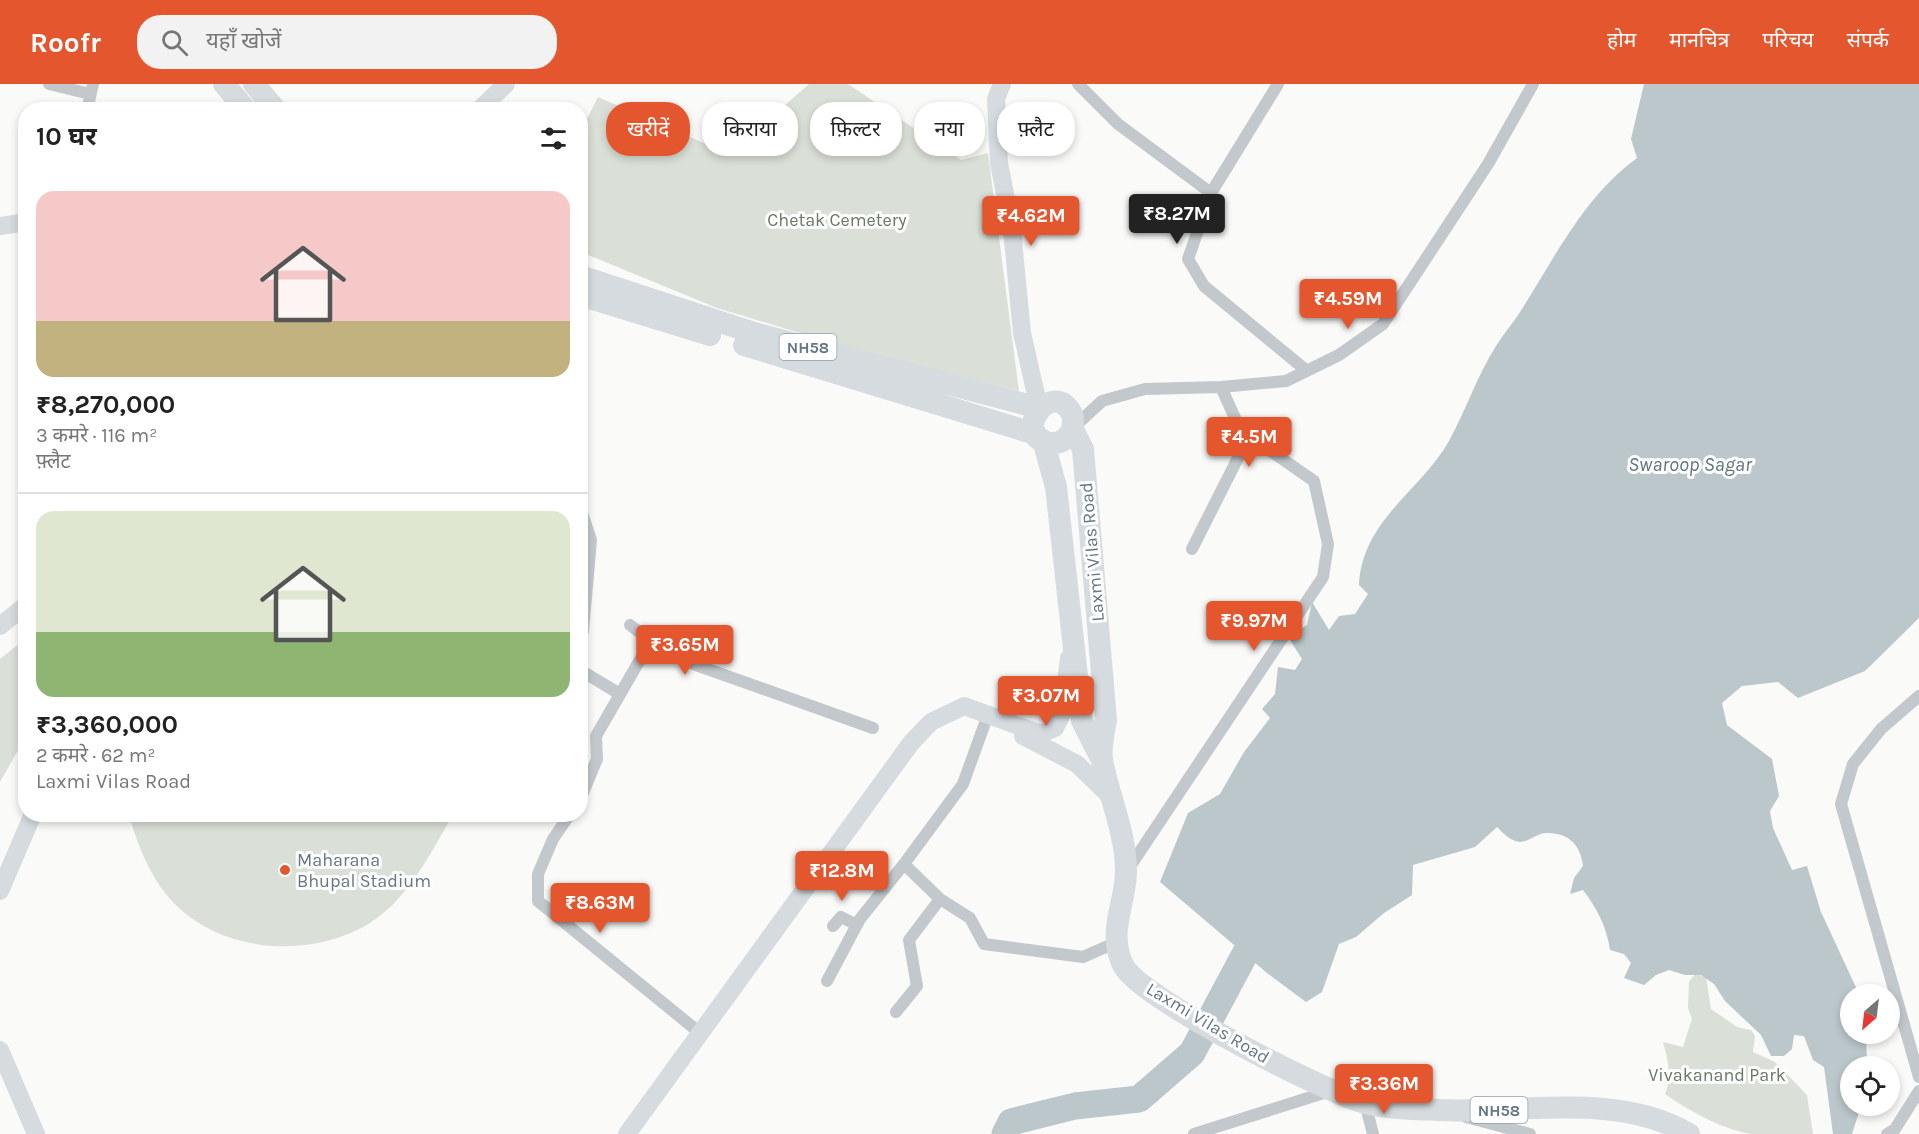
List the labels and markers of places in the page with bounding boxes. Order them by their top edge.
pin: ₹8.27M [1128,194,1226,245]
pin: ₹4.62M [982,196,1080,247]
pin: ₹4.59M [1299,279,1397,330]
pin: ₹4.5M [1207,417,1291,468]
pin: ₹9.97M [1205,601,1303,652]
pin: ₹3.65M [636,625,734,676]
pin: ₹3.07M [997,676,1095,727]
place label: Maharana Bhupal Stadium [297,849,431,892]
pin: ₹12.8M [793,851,891,902]
marker: Maharana Bhupal Stadium [278,863,292,877]
pin: ₹8.63M [551,883,649,934]
pin: ₹3.36M [1335,1064,1433,1115]

